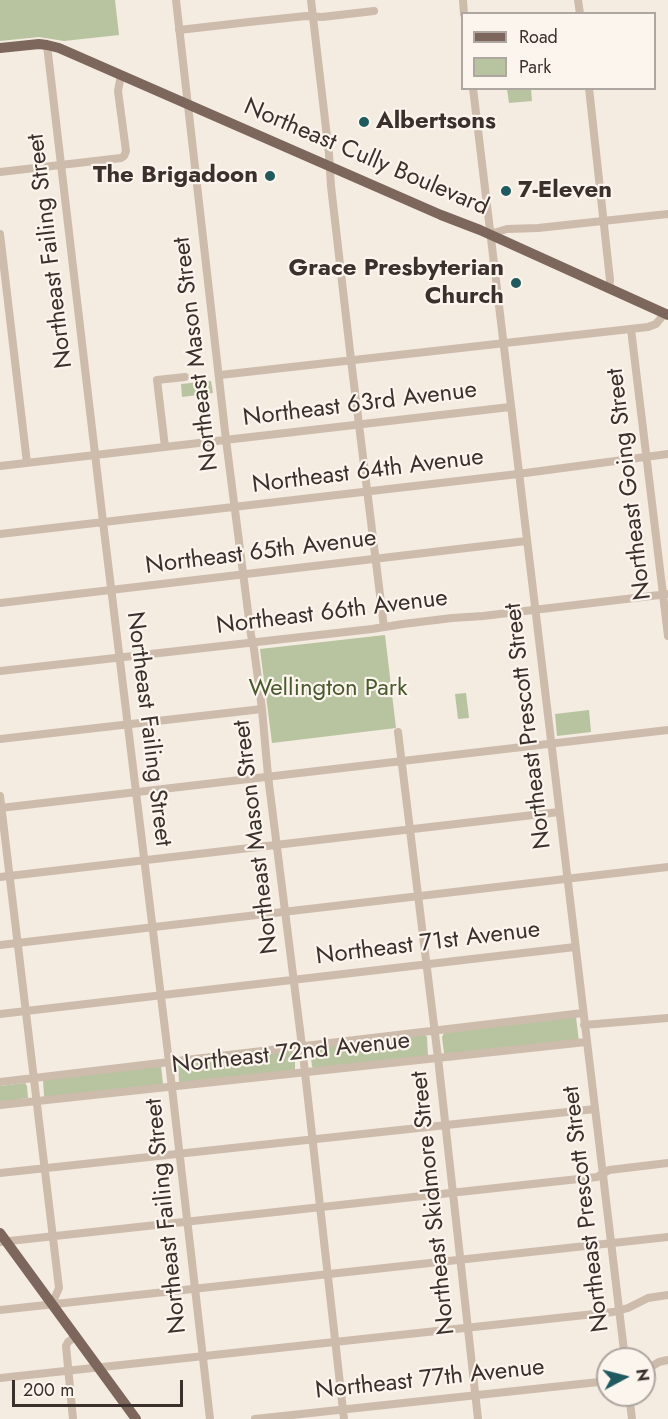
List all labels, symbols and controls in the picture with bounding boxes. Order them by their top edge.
legend [461,12,656,90]
text: Road [519,24,558,50]
text: Park [519,54,551,80]
street label: Northeast Cully Boulevard [239,93,493,223]
place label: Albertsons [376,108,496,136]
marker: Albertsons [357,115,371,129]
street label: Northeast Failing Street [22,132,80,370]
place label: The Brigadoon [93,162,258,190]
marker: The Brigadoon [263,169,277,183]
place label: 7-Eleven [518,177,612,205]
marker: 7-Eleven [499,184,513,198]
street label: Northeast Mason Street [168,235,226,473]
place label: Grace Presbyterian Church [289,255,504,311]
marker: Grace Presbyterian Church [509,276,523,290]
street label: Northeast Going Street [601,366,659,602]
street label: Northeast 63rd Avenue [241,376,479,434]
street label: Northeast 64th Avenue [251,444,485,500]
street label: Northeast 65th Avenue [144,525,378,581]
street label: Northeast 66th Avenue [215,585,449,641]
street label: Northeast Prescott Street [500,601,558,851]
street label: Northeast Failing Street [119,610,177,848]
park label: Wellington Park [248,675,408,703]
street label: Northeast Mason Street [228,718,286,956]
street label: Northeast 71st Avenue [314,916,542,972]
street label: Northeast 72nd Avenue [170,1027,412,1081]
street label: Northeast Skidmore Street [406,1070,462,1336]
street label: Northeast Prescott Street [558,1084,616,1334]
street label: Northeast Failing Street [140,1097,194,1335]
north arrow [596,1347,656,1407]
street label: Northeast 77th Avenue [314,1354,546,1406]
text: N [630,1367,655,1383]
scale bar [15,1368,186,1406]
text: 200 m [23,1377,74,1403]

